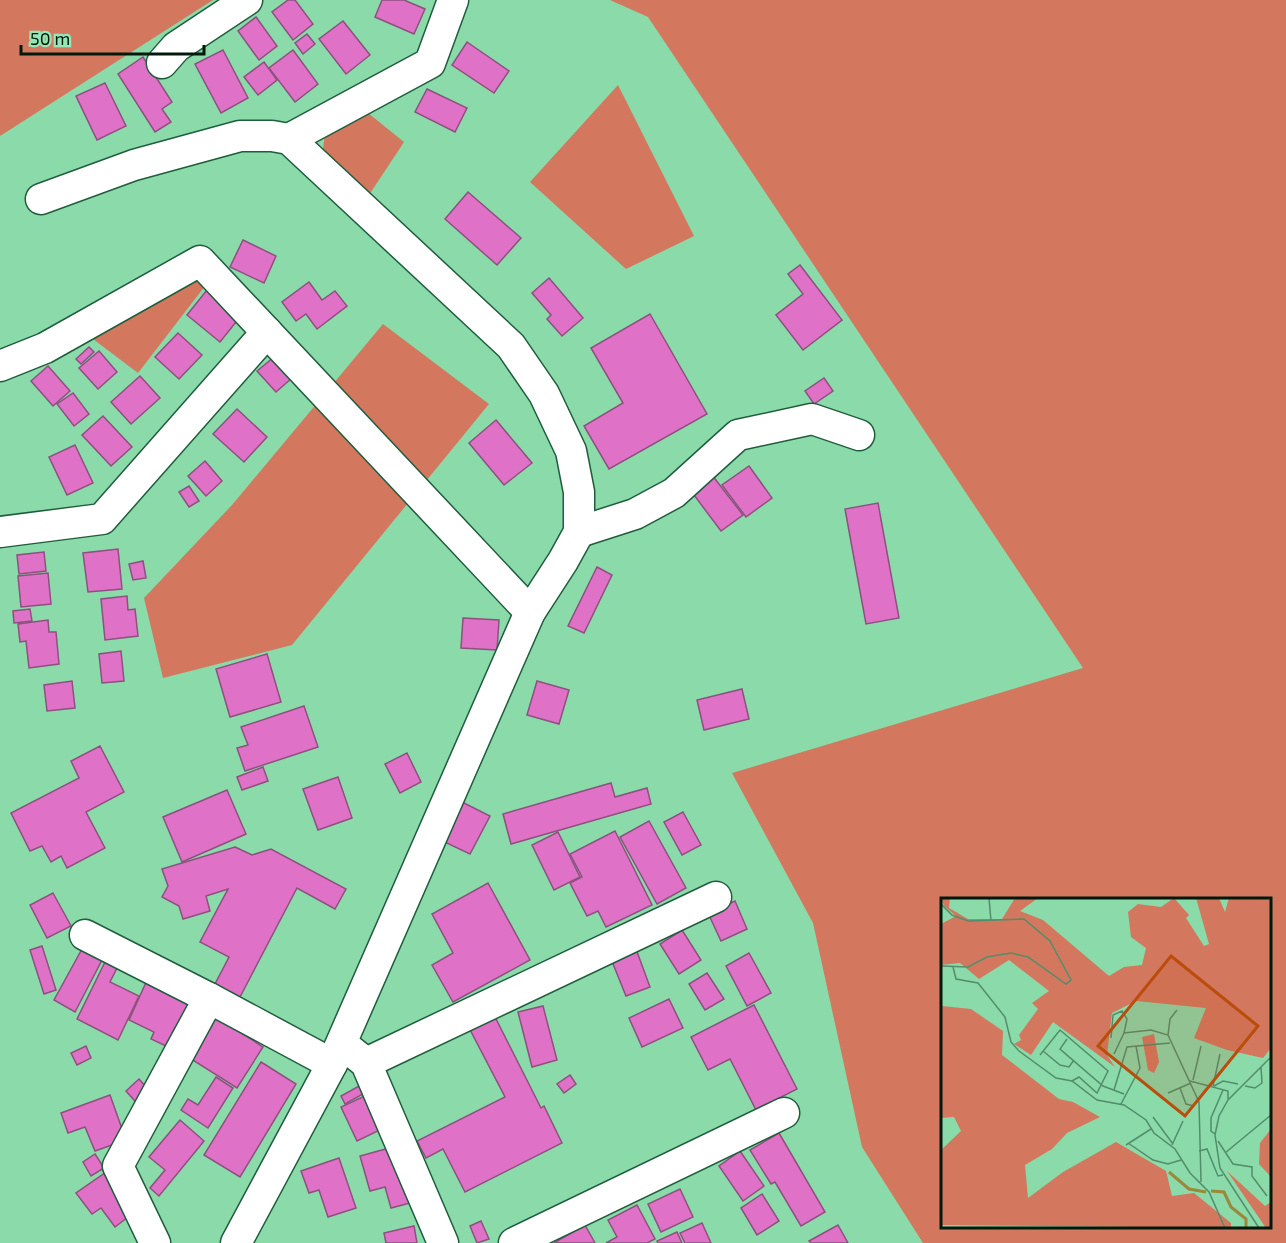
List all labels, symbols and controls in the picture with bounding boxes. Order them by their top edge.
scale bar [21,18,204,56]
text: 50 m [30,27,70,49]
inset map [941,898,1271,1228]

